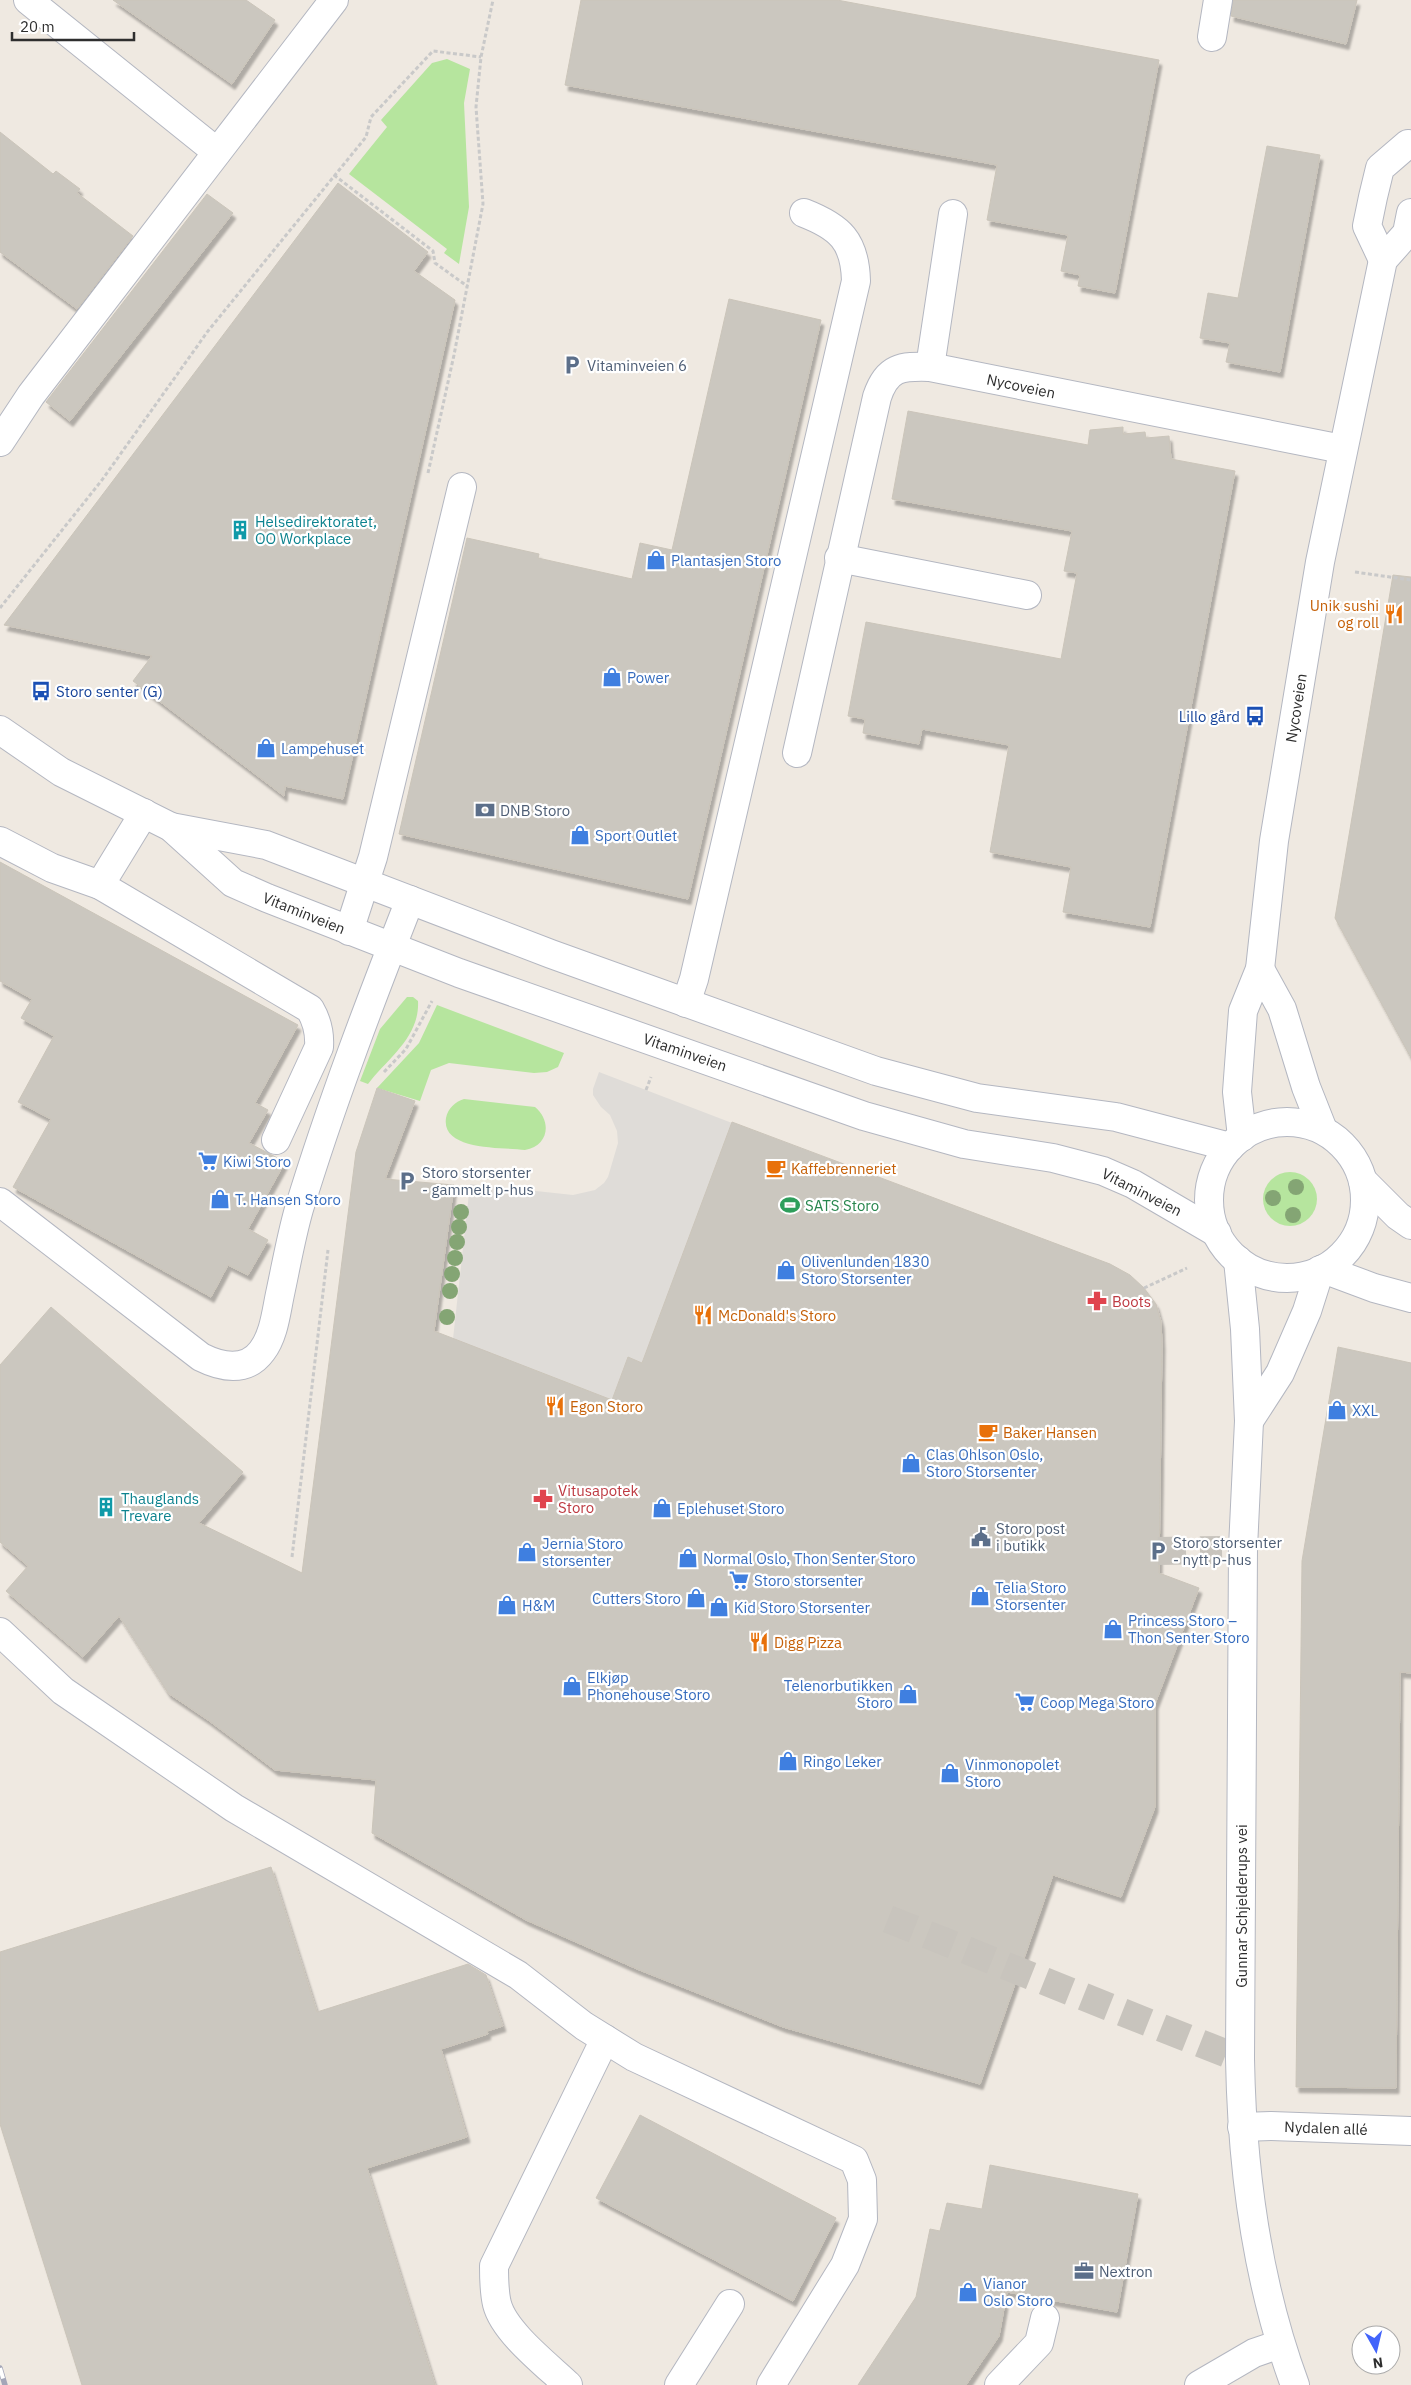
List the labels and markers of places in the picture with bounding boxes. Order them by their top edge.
parking icon: Vitaminveien 6 [561,354,583,376]
place label: Vitaminveien 6 [587,356,687,375]
place label: Helsedirektoratet, OO Workplace [255,512,377,548]
building icon: Helsedirektoratet, OO Workplace [229,519,251,541]
shop icon: Plantasjen Storo [645,549,667,571]
place label: Plantasjen Storo [671,551,781,570]
place label: Unik sushi og roll [1310,596,1379,632]
restaurant icon: Unik sushi og roll [1383,603,1405,625]
shop icon: Power [601,666,623,688]
place label: Power [627,668,670,687]
bus stop icon: Storo senter (G) [30,680,52,702]
place label: Storo senter (G) [56,682,163,701]
bus stop icon: Lillo gård [1244,705,1266,727]
place label: Lillo gård [1179,707,1240,726]
shop icon: Lampehuset [255,737,277,759]
place label: Lampehuset [281,739,364,758]
bank icon: DNB Storo [474,799,496,821]
place label: DNB Storo [500,801,570,820]
shop icon: Sport Outlet [569,824,591,846]
place label: Sport Outlet [595,826,677,845]
supermarket icon: Kiwi Storo [197,1150,219,1172]
place label: Kiwi Storo [223,1152,291,1171]
cafe icon: Kaffebrenneriet [765,1157,787,1179]
place label: Kaffebrenneriet [791,1159,897,1178]
place label: Storo storsenter - gammelt p-hus [422,1163,534,1199]
parking icon: Storo storsenter - gammelt p-hus [396,1170,418,1192]
shop icon: T. Hansen Storo [209,1188,231,1210]
place label: T. Hansen Storo [235,1190,341,1209]
sports icon: SATS Storo [779,1194,801,1216]
place label: SATS Storo [805,1196,879,1215]
place label: Olivenlunden 1830 Storo Storsenter [801,1252,930,1288]
shop icon: Olivenlunden 1830 Storo Storsenter [775,1259,797,1281]
pharmacy icon: Boots [1086,1290,1108,1312]
place label: Boots [1112,1292,1151,1311]
restaurant icon: McDonald's Storo [692,1304,714,1326]
place label: McDonald's Storo [718,1306,836,1325]
restaurant icon: Egon Storo [544,1395,566,1417]
place label: Egon Storo [570,1397,643,1416]
shop icon: XXL [1326,1399,1348,1421]
place label: XXL [1352,1401,1378,1420]
cafe icon: Baker Hansen [977,1421,999,1443]
place label: Baker Hansen [1003,1423,1097,1442]
place label: Clas Ohlson Oslo, Storo Storsenter [926,1445,1043,1481]
shop icon: Clas Ohlson Oslo, Storo Storsenter [900,1452,922,1474]
place label: Vitusapotek Storo [558,1481,639,1517]
pharmacy icon: Vitusapotek Storo [532,1488,554,1510]
place label: Thauglands Trevare [121,1489,199,1525]
building icon: Thauglands Trevare [95,1496,117,1518]
shop icon: Eplehuset Storo [651,1497,673,1519]
place label: Eplehuset Storo [677,1499,784,1518]
place label: Storo post i butikk [996,1519,1065,1555]
public building icon: Storo post i butikk [970,1526,992,1548]
place label: Storo storsenter - nytt p-hus [1173,1533,1283,1569]
place label: Jernia Storo storsenter [542,1534,623,1570]
parking icon: Storo storsenter - nytt p-hus [1147,1540,1169,1562]
shop icon: Jernia Storo storsenter [516,1541,538,1563]
shop icon: Normal Oslo, Thon Senter Storo [677,1547,699,1569]
place label: Normal Oslo, Thon Senter Storo [703,1549,916,1568]
supermarket icon: Storo storsenter [728,1569,750,1591]
place label: Storo storsenter [754,1571,864,1590]
place label: Telia Storo Storsenter [995,1578,1066,1614]
shop icon: Telia Storo Storsenter [969,1585,991,1607]
shop icon: Cutters Storo [685,1587,707,1609]
place label: Cutters Storo [592,1589,681,1608]
shop icon: H&M [496,1594,518,1616]
place label: H&M [522,1596,555,1615]
shop icon: Kid Storo Storsenter [708,1596,730,1618]
place label: Kid Storo Storsenter [734,1598,871,1617]
place label: Princess Storo – Thon Senter Storo [1128,1611,1250,1647]
shop icon: Princess Storo – Thon Senter Storo [1102,1618,1124,1640]
restaurant icon: Digg Pizza [748,1631,770,1653]
place label: Digg Pizza [774,1633,842,1652]
place label: Elkjøp Phonehouse Storo [587,1668,710,1704]
shop icon: Elkjøp Phonehouse Storo [561,1675,583,1697]
place label: Telenorbutikken Storo [784,1676,893,1712]
shop icon: Telenorbutikken Storo [897,1683,919,1705]
supermarket icon: Coop Mega Storo [1014,1691,1036,1713]
place label: Coop Mega Storo [1040,1693,1154,1712]
shop icon: Ringo Leker [777,1750,799,1772]
place label: Ringo Leker [803,1752,882,1771]
place label: Vinmonopolet Storo [965,1755,1060,1791]
shop icon: Vinmonopolet Storo [939,1762,961,1784]
office icon: Nextron [1073,2260,1095,2282]
place label: Nextron [1099,2262,1153,2281]
place label: Vianor Oslo Storo [983,2274,1053,2310]
shop icon: Vianor Oslo Storo [957,2281,979,2303]

